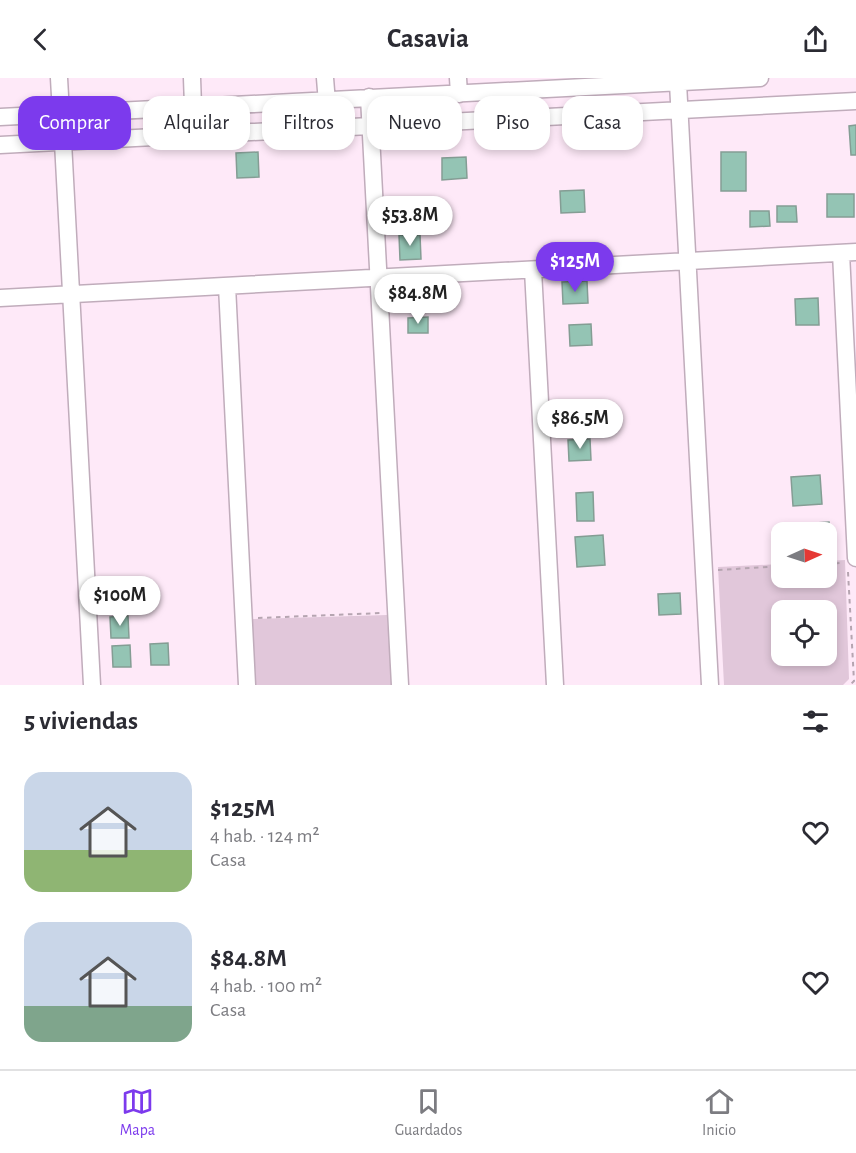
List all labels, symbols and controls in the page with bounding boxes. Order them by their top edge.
icon: back [24,23,57,56]
icon: share [799,23,832,56]
text: Casavia [387,25,469,52]
chip: Comprar [18,96,131,150]
chip: Alquilar [143,96,250,150]
chip: Filtros [262,96,355,150]
chip: Nuevo [367,96,462,150]
chip: Piso [474,96,550,150]
chip: Casa [562,96,643,150]
pin: $53.8M [361,196,459,247]
text: $53.8M [382,205,438,225]
pin: $125M [533,242,617,293]
text: $125M [550,251,600,271]
pin: $84.8M [369,274,467,325]
text: $84.8M [388,283,448,303]
pin: $86.5M [531,399,629,450]
text: $86.5M [551,408,609,428]
north arrow [771,522,837,588]
map controls [771,522,837,666]
pin: $100M [78,576,162,627]
text: $100M [94,585,146,605]
button: locate [771,600,837,666]
icon: filters [799,705,832,738]
text: 5 viviendas [24,708,138,734]
text: $125M [210,795,275,821]
icon: home [72,796,144,868]
icon: heart [799,816,832,849]
text: 4 hab. · 124 m² [210,826,320,846]
text: Casa [210,850,246,870]
text: $84.8M [210,945,287,971]
icon: home [72,946,144,1018]
icon: heart [799,966,832,999]
text: 4 hab. · 100 m² [210,976,322,996]
text: Casa [210,1000,246,1020]
tab: Mapa [120,1085,155,1140]
tab: Guardados [395,1085,462,1140]
tab: Inicio [702,1085,736,1140]

